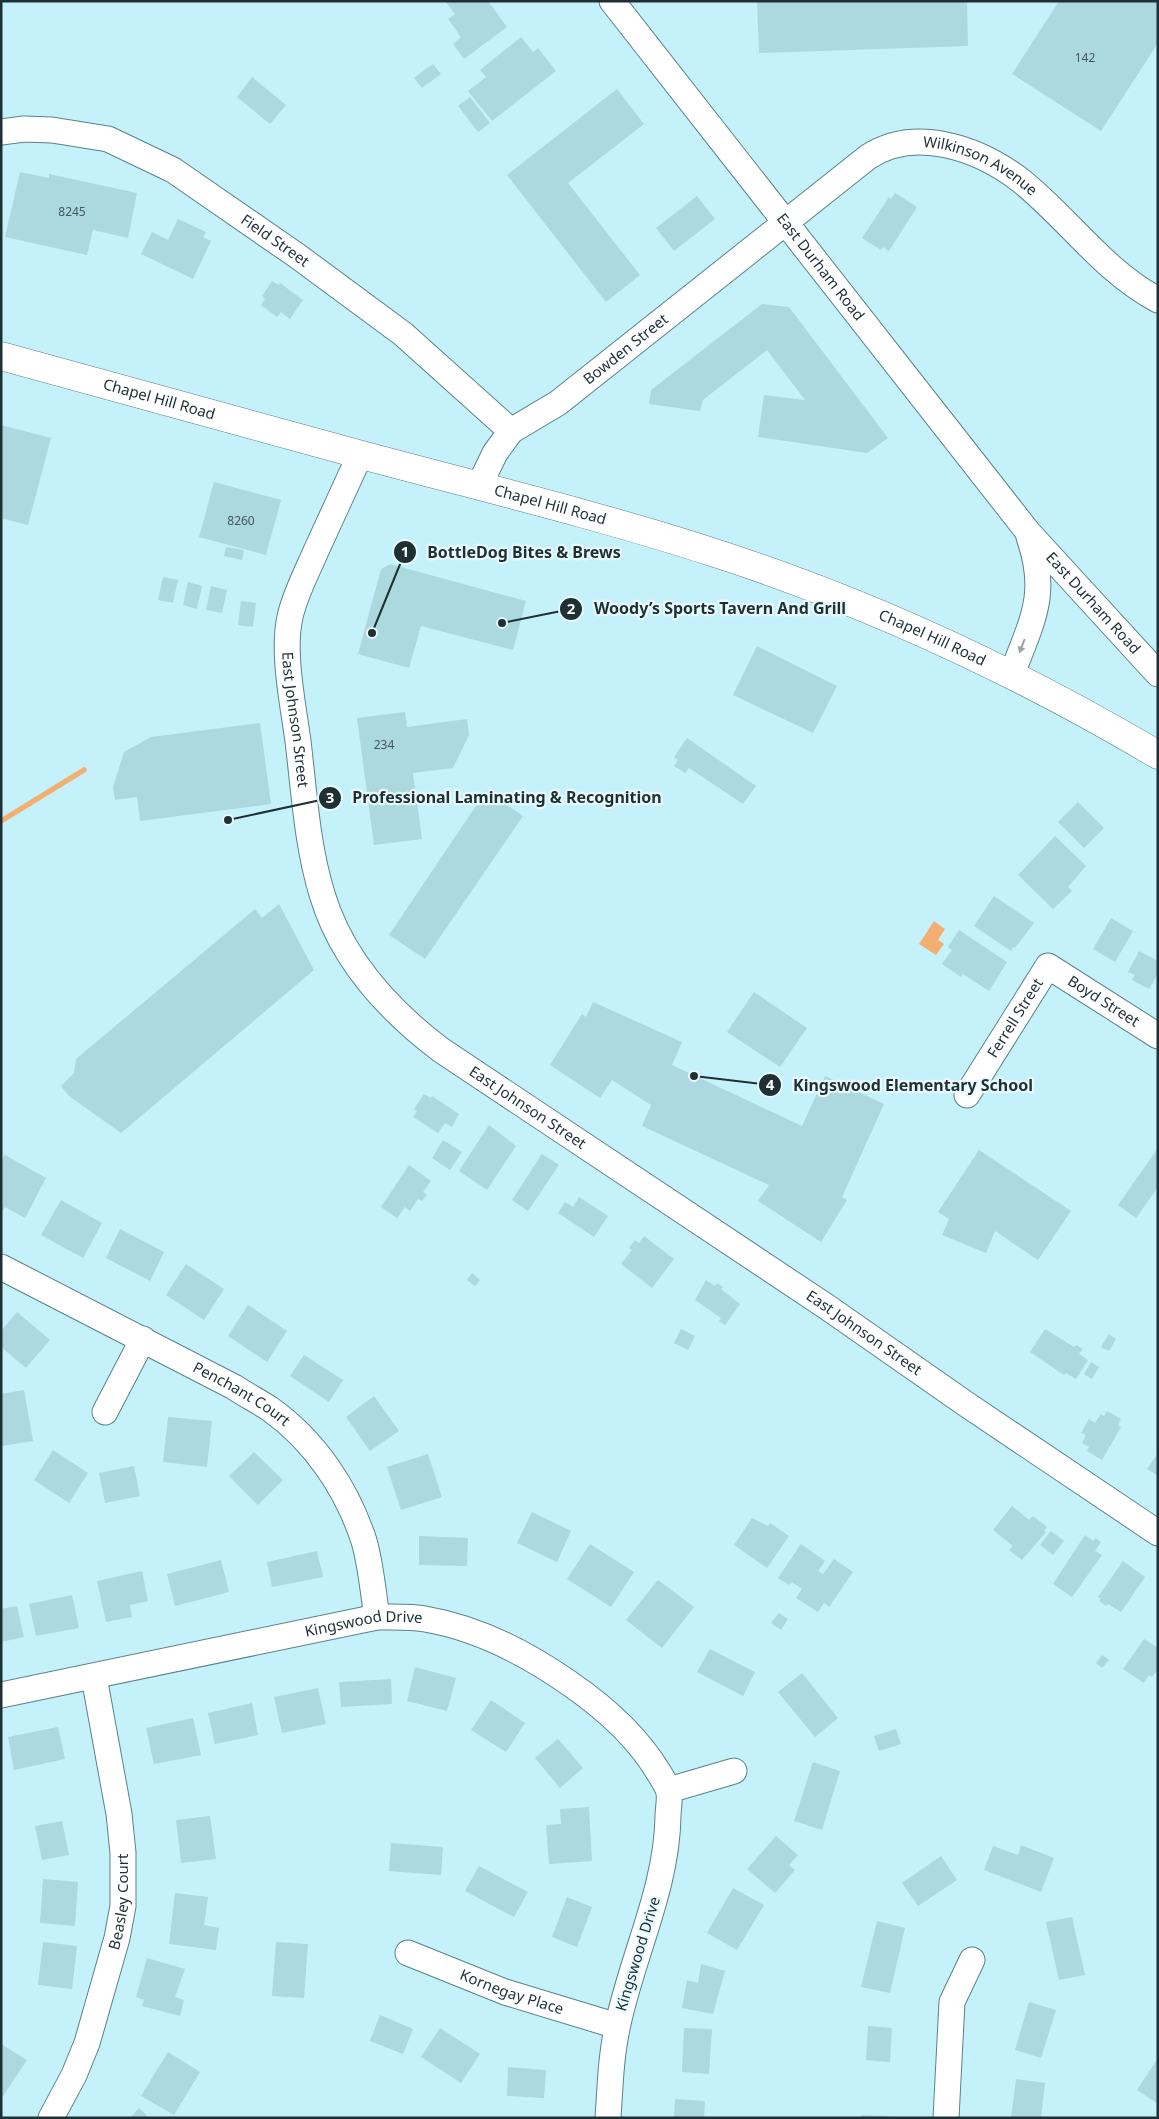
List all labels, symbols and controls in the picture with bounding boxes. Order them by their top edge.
house number: 142 [1075,49,1095,66]
street label: Wilkinson Avenue [922,131,1042,199]
house number: 8245 [58,203,86,220]
street label: Field Street [237,209,314,271]
street label: East Durham Road [773,209,870,324]
street label: Bowden Street [578,308,672,388]
street label: Chapel Hill Road [101,373,218,423]
street label: Chapel Hill Road [492,479,609,529]
house number: 8260 [227,512,255,529]
callout: BottleDog Bites & Brews [392,537,631,568]
text: 1 [401,541,409,561]
text: BottleDog Bites & Brews [427,541,621,563]
street label: East Durham Road [1042,547,1146,658]
callout: Woody’s Sports Tavern And Grill [559,593,856,624]
text: Woody’s Sports Tavern And Grill [594,597,846,619]
text: 2 [567,598,576,618]
street label: Chapel Hill Road [876,604,989,670]
one-way arrow [1018,639,1026,653]
street label: East Johnson Street [278,651,314,789]
house number: 234 [374,736,394,753]
callout: Professional Laminating & Recognition [317,782,672,813]
text: Professional Laminating & Recognition [352,786,662,808]
text: 3 [326,787,334,807]
street label: Boyd Street [1064,970,1144,1031]
street label: Ferrell Street [982,973,1047,1061]
street label: East Johnson Street [466,1061,591,1153]
callout: Kingswood Elementary School [758,1070,1043,1101]
text: 4 [766,1074,775,1094]
text: Kingswood Elementary School [793,1074,1033,1096]
street label: East Johnson Street [803,1285,927,1380]
street label: Penchant Court [190,1357,295,1430]
street label: Kingswood Drive [303,1605,424,1641]
street label: Beasley Court [103,1853,132,1952]
street label: Kingswood Drive [610,1894,664,2014]
street label: Kornegay Place [457,1964,566,2018]

